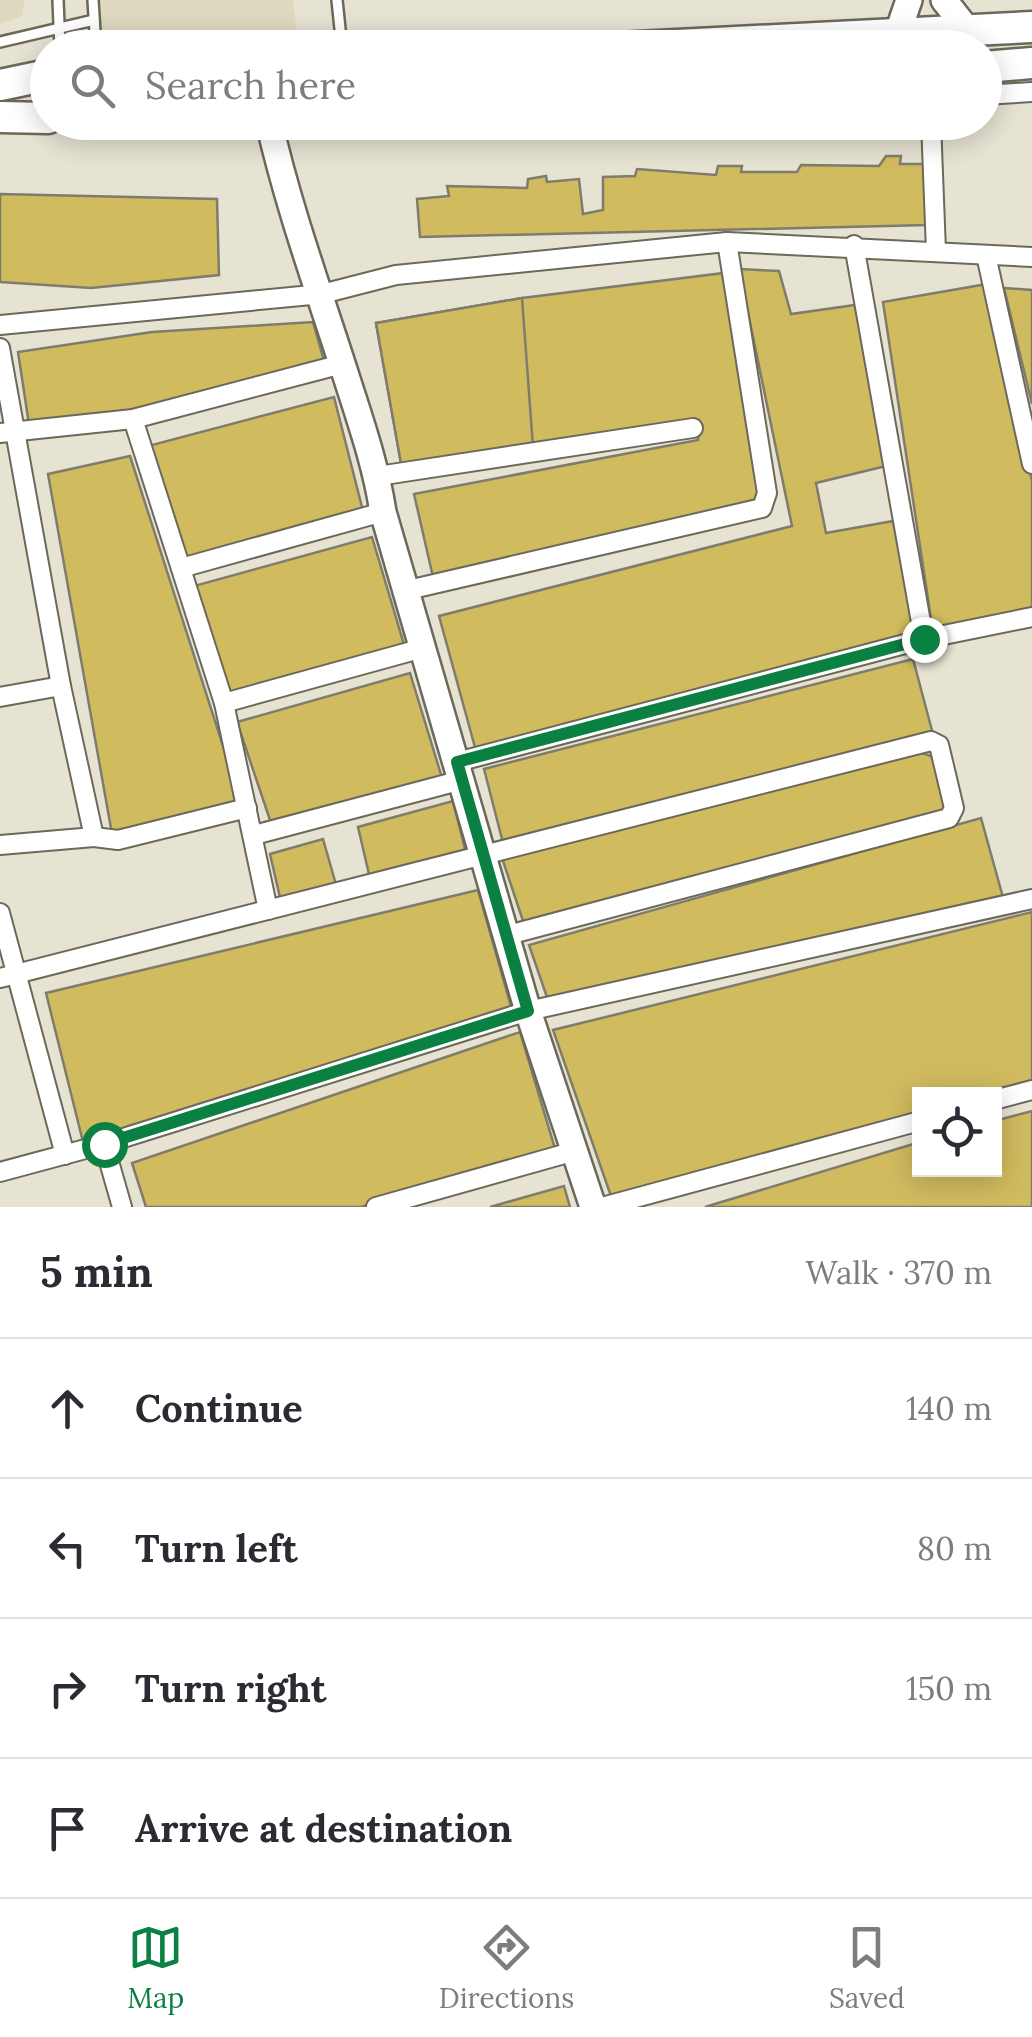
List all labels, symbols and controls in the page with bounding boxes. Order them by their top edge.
search box [30,30,1002,140]
icon: search [65,58,120,113]
text: Search here [145,61,356,109]
route end [902,617,948,663]
map controls [912,1087,1002,1177]
button: locate [912,1087,1002,1177]
route start [82,1122,128,1168]
text: 5 min [40,1245,153,1299]
text: Walk · 370 m [805,1252,992,1293]
icon: ahead [40,1381,95,1436]
text: Continue [135,1384,303,1432]
text: 140 m [906,1388,992,1429]
icon: left [40,1521,95,1576]
text: Turn left [135,1524,298,1572]
text: 80 m [917,1528,992,1569]
icon: right [40,1661,95,1716]
text: Turn right [135,1664,326,1712]
text: 150 m [906,1668,992,1709]
icon: arrive [40,1801,95,1856]
text: Arrive at destination [135,1804,512,1852]
tab: Map [127,1920,184,2016]
tab: Directions [439,1920,574,2016]
tab: Saved [829,1920,905,2016]

